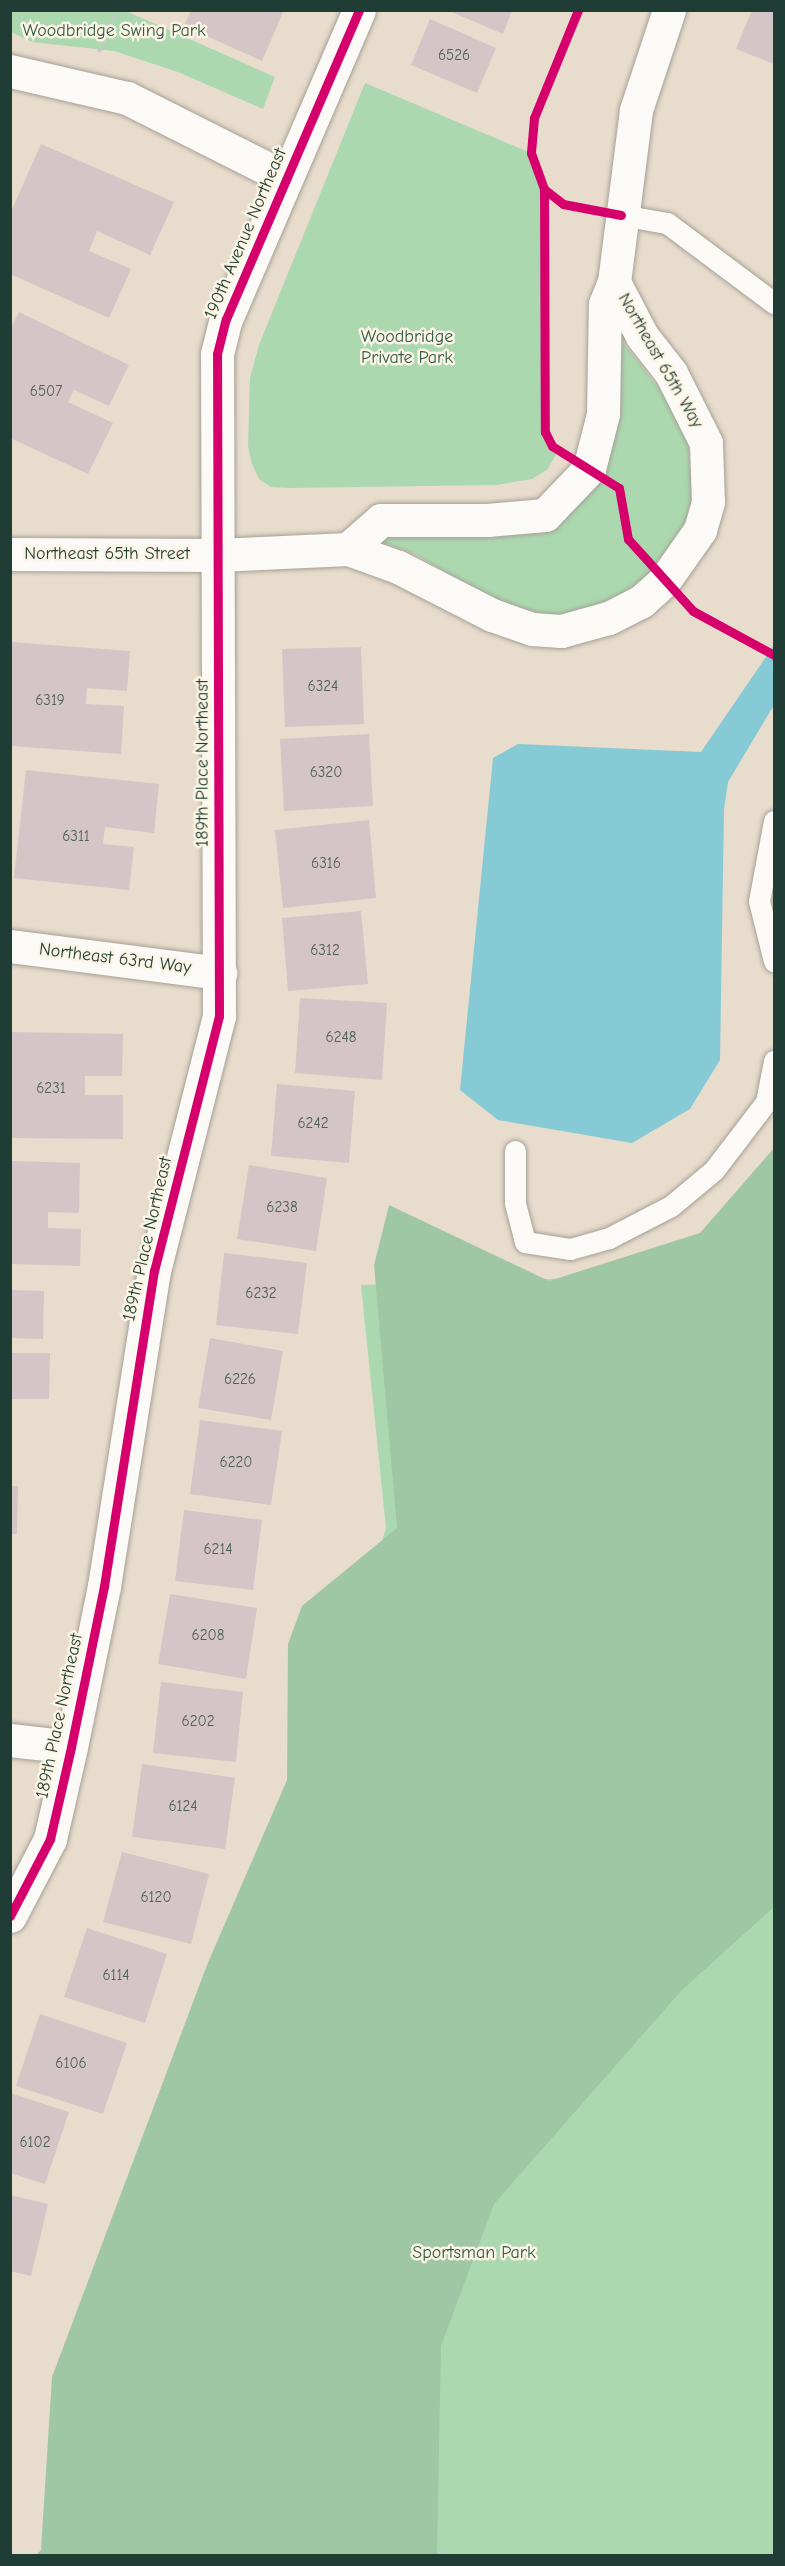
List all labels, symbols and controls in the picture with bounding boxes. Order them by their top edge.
park label: Woodbridge Swing Park [22,20,206,42]
house number: 6526 [438,47,470,65]
street label: 190th Avenue Northeast [200,145,292,323]
street label: Northeast 65th Way [613,290,707,432]
park label: Woodbridge Private Park [361,327,453,370]
house number: 6507 [30,383,62,401]
street label: Northeast 65th Street [24,543,190,565]
house number: 6324 [308,678,338,696]
street label: 189th Place Northeast [192,679,214,847]
house number: 6319 [35,692,65,710]
house number: 6320 [310,764,342,782]
house number: 6311 [62,828,90,846]
house number: 6316 [311,855,341,873]
street label: Northeast 63rd Way [38,939,192,979]
house number: 6312 [310,942,340,960]
house number: 6248 [326,1029,356,1047]
house number: 6231 [36,1080,66,1098]
house number: 6242 [297,1115,329,1133]
street label: 189th Place Northeast [119,1155,177,1323]
house number: 6238 [266,1199,298,1217]
house number: 6232 [245,1285,277,1303]
house number: 6226 [224,1371,256,1389]
house number: 6220 [220,1454,252,1472]
house number: 6214 [203,1541,233,1559]
house number: 6208 [192,1627,224,1645]
street label: 189th Place Northeast [32,1632,88,1800]
house number: 6202 [182,1713,214,1731]
house number: 6124 [168,1798,198,1816]
house number: 6120 [140,1889,172,1907]
house number: 6114 [102,1967,130,1985]
house number: 6106 [55,2055,87,2073]
house number: 6102 [19,2134,51,2152]
park label: Sportsman Park [412,2242,536,2264]

